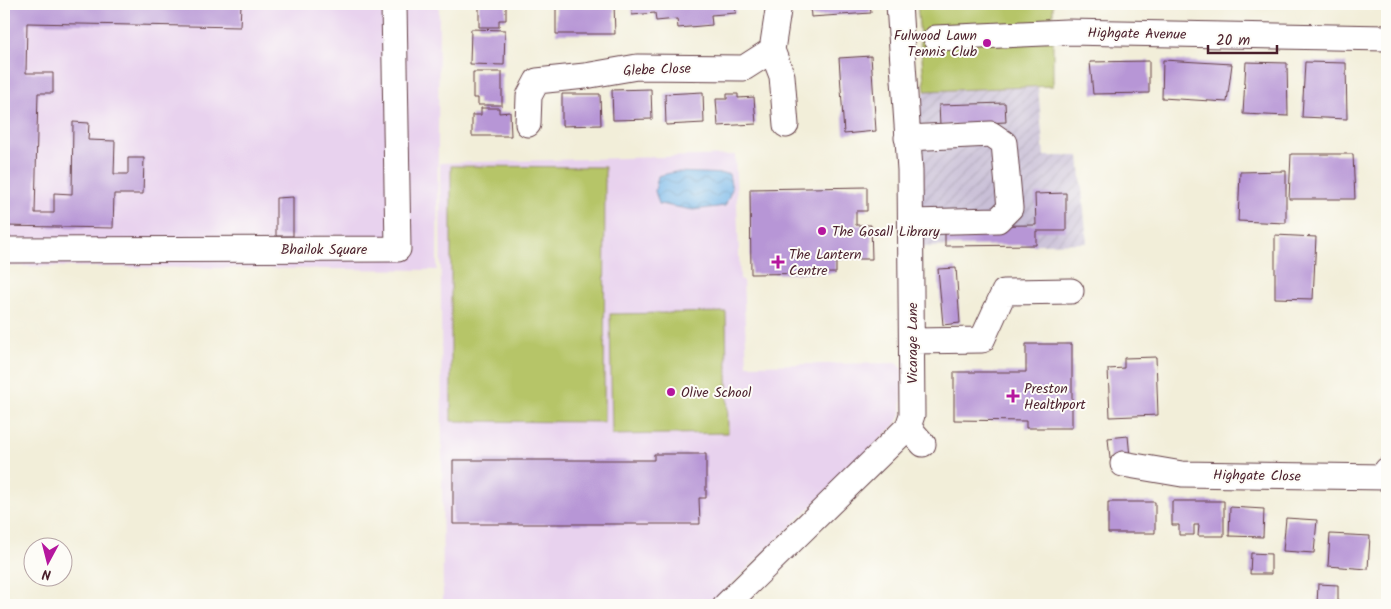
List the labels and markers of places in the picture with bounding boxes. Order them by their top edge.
place label: Fulwood Lawn Tennis Club [894,25,978,63]
marker: Fulwood Lawn Tennis Club [981,37,993,49]
place label: The Gosall Library [832,221,940,243]
marker: The Gosall Library [816,225,828,237]
place label: The Lantern Centre [789,244,861,282]
marker: The Lantern Centre [771,255,785,269]
place label: Preston Healthport [1024,378,1086,416]
place label: Olive School [681,382,752,404]
marker: Olive School [665,386,677,398]
marker: Preston Healthport [1006,389,1020,403]

